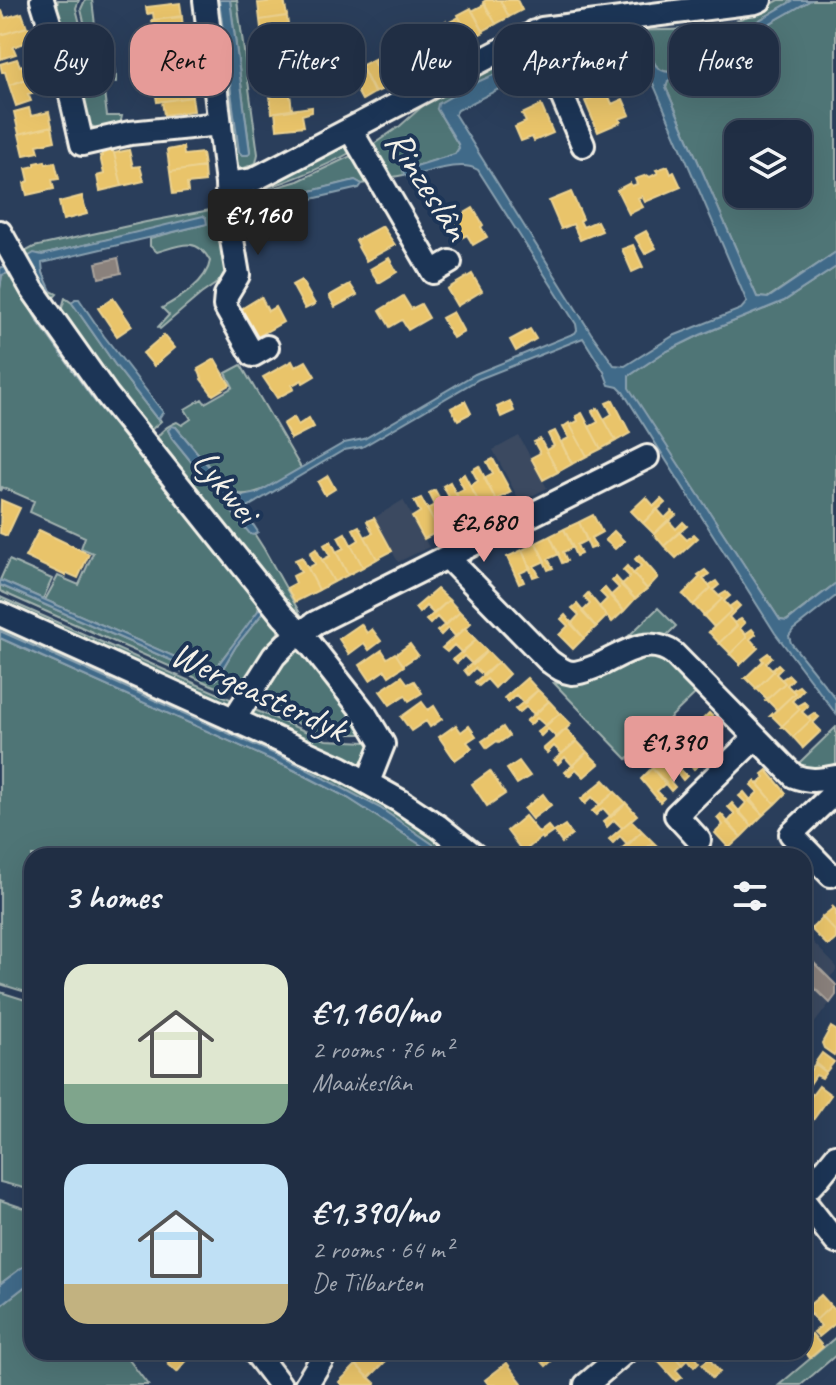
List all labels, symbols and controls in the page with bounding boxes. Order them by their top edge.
chip: Buy [24,24,114,96]
chip: Rent [130,24,232,96]
chip: Filters [248,24,365,96]
chip: New [381,24,478,96]
chip: Apartment [494,24,653,96]
chip: House [669,24,779,96]
map controls [724,120,812,208]
button: layers [724,120,812,208]
street label: Rinzeslân [375,121,482,251]
pin: €1,160 [193,189,323,257]
text: €1,160 [226,198,290,231]
street label: Lykwei [182,440,272,535]
pin: €2,680 [419,496,549,564]
text: €2,680 [452,505,516,538]
street label: Wergeasterdyk [164,630,356,753]
pin: €1,390 [609,716,739,784]
text: €1,390 [642,725,706,758]
icon: filters [728,874,772,918]
text: 3 homes [64,875,160,918]
text: €1,160/mo [312,990,440,1033]
icon: home [128,996,224,1092]
text: 2 rooms · 76 m² [312,1033,453,1066]
text: Maaikeslân [312,1066,412,1099]
text: €1,390/mo [312,1190,438,1233]
icon: home [128,1196,224,1292]
text: 2 rooms · 64 m² [312,1233,453,1266]
text: De Tilbarten [312,1266,423,1299]

